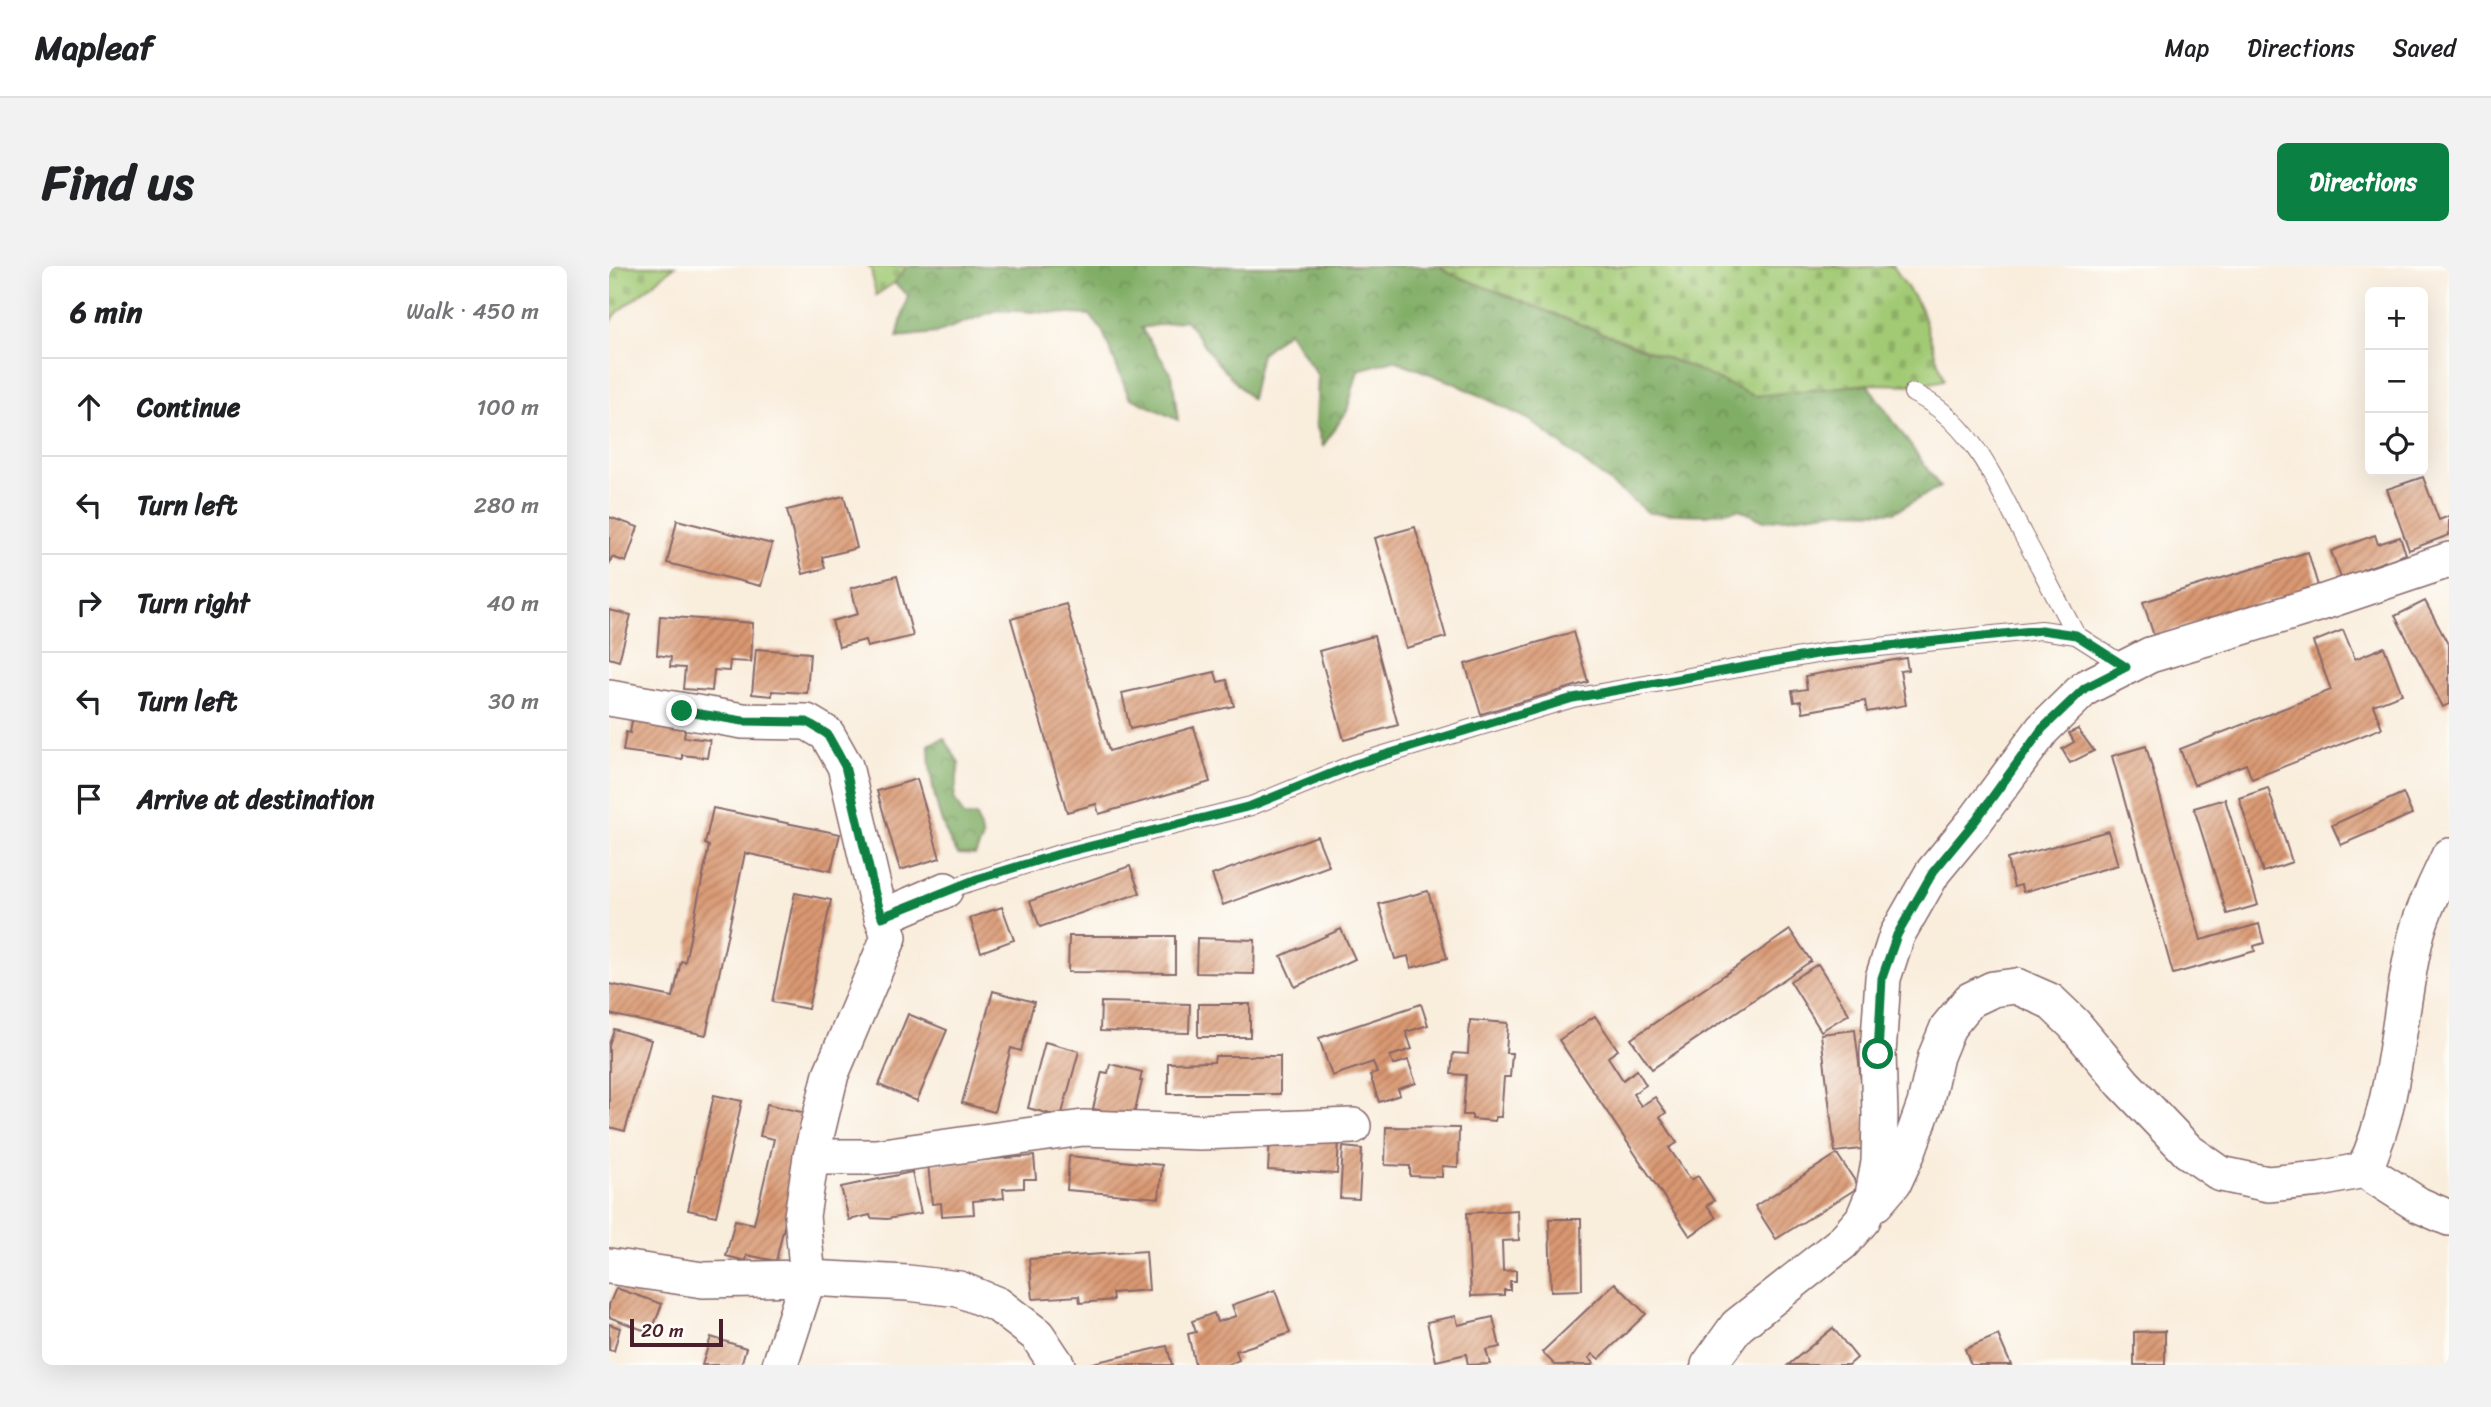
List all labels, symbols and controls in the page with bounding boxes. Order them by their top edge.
text: Mapleaf [35,19,153,77]
text: Map [2165,27,2209,69]
text: Directions [2247,27,2355,69]
text: Saved [2393,27,2456,69]
text: Find us [42,139,194,226]
button: Directions [2277,143,2449,221]
text: 6 min [70,285,142,339]
map controls [2365,287,2428,476]
button: + [2365,287,2428,350]
text: Walk · 450 m [406,291,539,332]
button: − [2365,350,2428,413]
text: Continue [137,384,240,430]
text: 100 m [476,387,539,428]
icon: ahead [70,388,108,426]
button: locate [2365,413,2428,476]
text: Turn left [137,482,237,528]
text: 280 m [474,485,539,526]
icon: left [70,486,108,524]
text: Turn right [137,580,250,626]
text: 40 m [486,583,539,624]
icon: right [70,584,108,622]
text: Turn left [137,678,237,724]
text: 30 m [488,681,539,722]
icon: left [70,682,108,720]
route end [666,695,697,726]
text: Arrive at destination [137,776,374,822]
icon: arrive [70,780,108,818]
route start [1862,1038,1893,1069]
text: 20 m [641,1314,684,1347]
scale bar [630,1316,723,1348]

